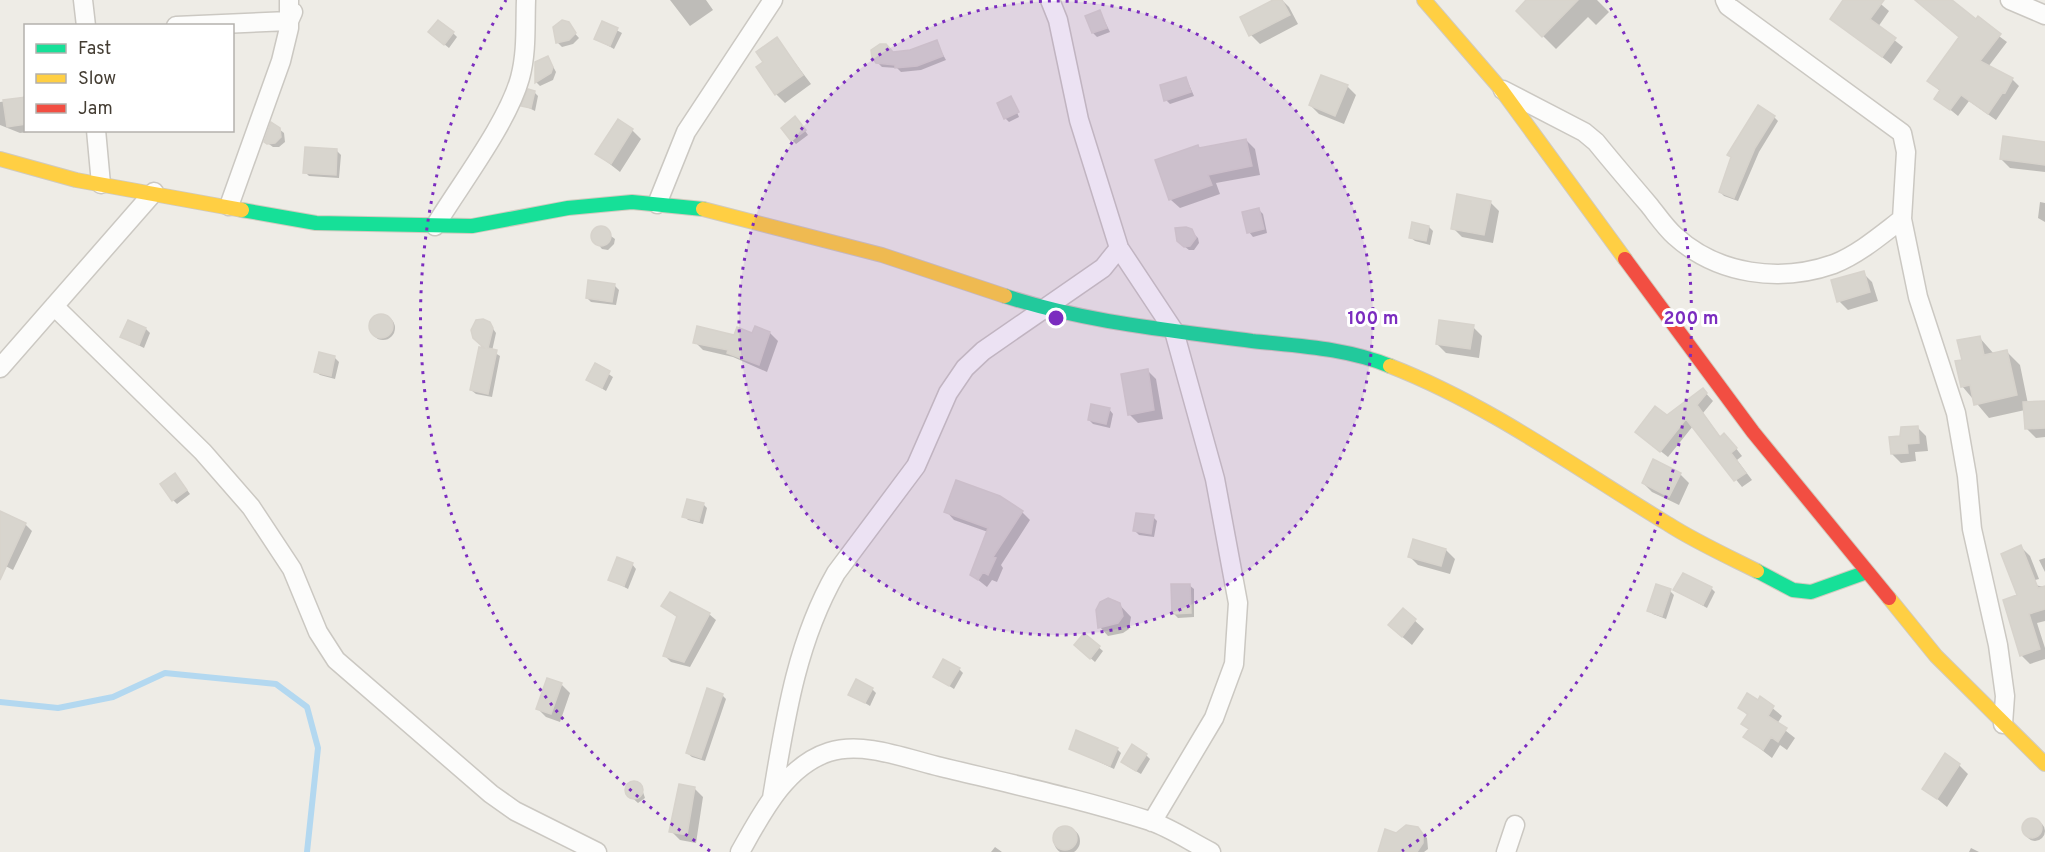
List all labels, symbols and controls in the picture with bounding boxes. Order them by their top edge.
legend [24,24,234,132]
text: Fast [78,38,111,61]
text: Slow [78,68,116,91]
text: Jam [78,98,113,121]
centre of rings [1046,308,1066,328]
text: 100 m [1347,308,1399,331]
text: 200 m [1663,308,1719,331]

